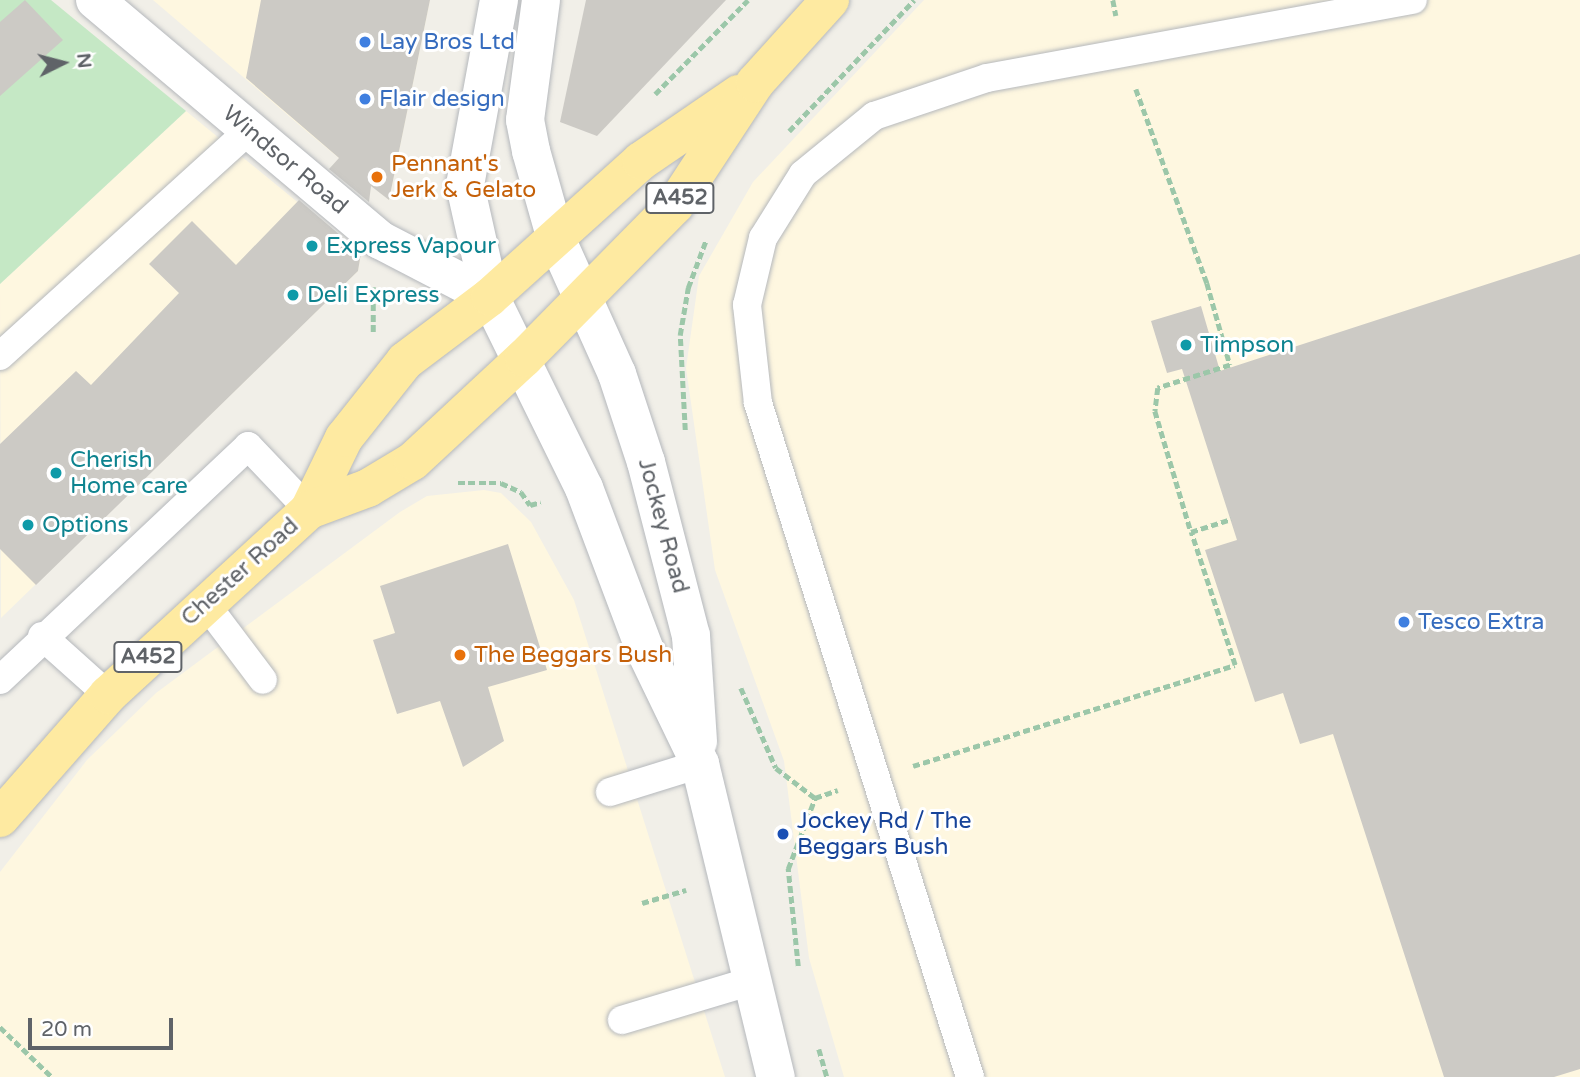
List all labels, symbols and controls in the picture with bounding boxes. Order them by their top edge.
north arrow [28,28,98,98]
place label: Lay Bros Ltd [379,28,515,56]
marker: Lay Bros Ltd [357,34,373,50]
text: N [72,52,96,70]
place label: Flair design [379,85,505,113]
marker: Flair design [357,91,373,107]
street label: Windsor Road [217,100,353,220]
place label: Pennant's Jerk & Gelato [391,150,536,204]
marker: Pennant's Jerk & Gelato [369,169,385,185]
road number: A452 [645,180,715,216]
place label: Express Vapour [326,232,496,260]
marker: Express Vapour [304,238,320,254]
place label: Deli Express [307,281,439,309]
marker: Deli Express [285,287,301,303]
place label: Timpson [1200,331,1294,359]
marker: Timpson [1178,337,1194,353]
place label: Cherish Home care [70,446,188,500]
street label: Jockey Road [632,456,694,596]
marker: Cherish Home care [48,465,64,481]
place label: Options [42,511,128,539]
street label: Chester Road [176,512,304,632]
marker: Options [20,517,36,533]
place label: Tesco Extra [1418,608,1544,636]
marker: Tesco Extra [1396,614,1412,630]
road number: A452 [113,640,183,674]
place label: The Beggars Bush [474,641,672,669]
marker: The Beggars Bush [452,647,468,663]
place label: Jockey Rd / The Beggars Bush [797,807,971,861]
marker: Jockey Rd / The Beggars Bush [775,826,791,842]
scale bar [32,1004,177,1048]
text: 20 m [41,1017,92,1042]

